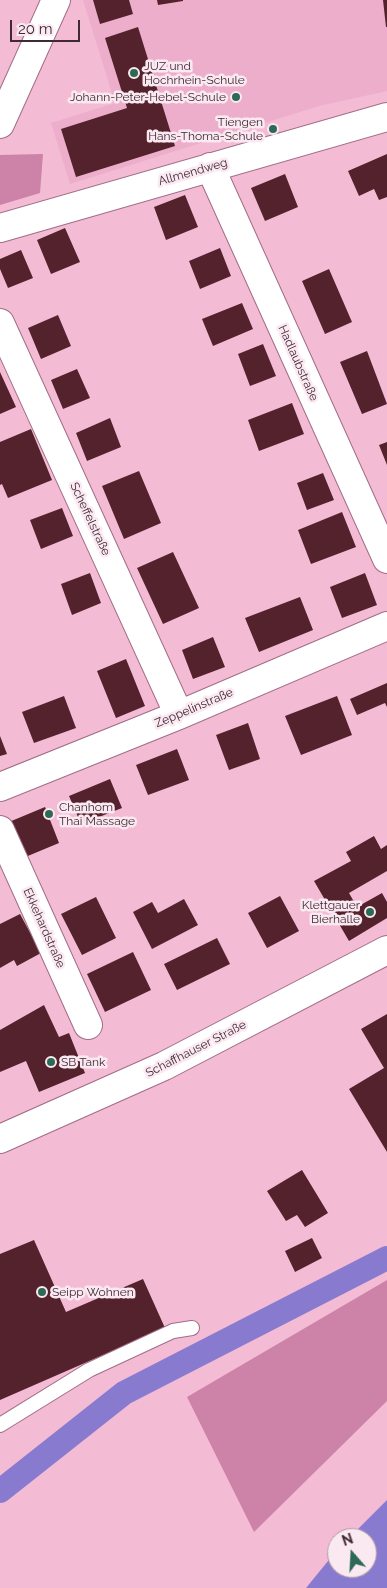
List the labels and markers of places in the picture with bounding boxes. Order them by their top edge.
place label: JUZ und Hochrhein-Schule [144,59,245,87]
marker: JUZ und Hochrhein-Schule [128,67,140,79]
place label: Johann-Peter-Hebel-Schule [70,90,226,104]
marker: Johann-Peter-Hebel-Schule [230,91,242,103]
place label: Tiengen Hans-Thoma-Schule [148,115,263,143]
marker: Tiengen Hans-Thoma-Schule [267,123,279,135]
place label: Chanhom Thai Massage [59,800,135,828]
marker: Chanhom Thai Massage [43,808,55,820]
place label: Klettgauer Bierhalle [302,898,360,926]
marker: Klettgauer Bierhalle [364,906,376,918]
place label: SB Tank [61,1055,105,1069]
marker: SB Tank [45,1056,57,1068]
place label: Seipp Wohnen [52,1285,134,1299]
marker: Seipp Wohnen [36,1286,48,1298]

